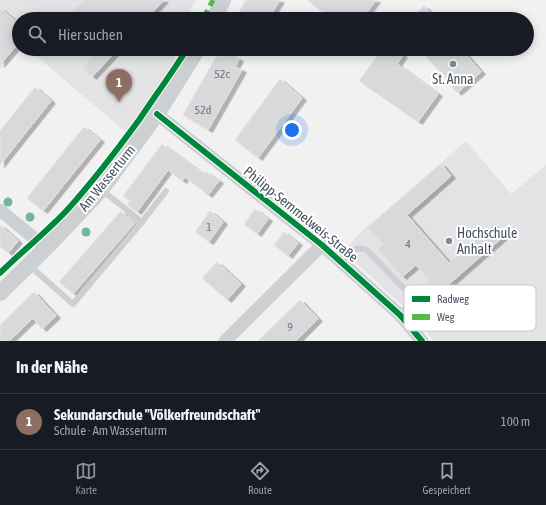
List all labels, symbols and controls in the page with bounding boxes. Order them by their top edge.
search box [12,12,534,56]
icon: search [26,23,48,45]
text: Hier suchen [58,26,123,43]
marker: St. Anna [448,59,458,69]
house number: 52c [214,67,230,81]
pin: 1 [106,69,132,102]
place label: St. Anna [432,71,474,87]
house number: 52d [195,103,211,117]
your location [282,120,302,140]
street label: Am Wasserturm [76,142,138,214]
street label: Philipp-Semmelweis-Straße [241,163,361,265]
house number: 1 [206,220,212,234]
place label: Hochschule Anhalt [457,225,517,257]
marker: Hochschule Anhalt [444,236,454,246]
house number: 4 [405,237,411,251]
legend [404,285,536,331]
text: Radweg [437,293,469,305]
text: Weg [437,311,455,323]
house number: 9 [287,320,293,334]
text: In der Nähe [16,357,88,377]
text: Sekundarschule "Völkerfreundschaft" [54,406,260,423]
text: 1 [26,414,32,429]
text: 100 m [501,414,530,429]
text: Schule · Am Wasserturm [54,423,167,438]
tab: Karte [75,460,97,496]
tab: Route [248,460,272,496]
tab: Gespeichert [423,460,471,496]

